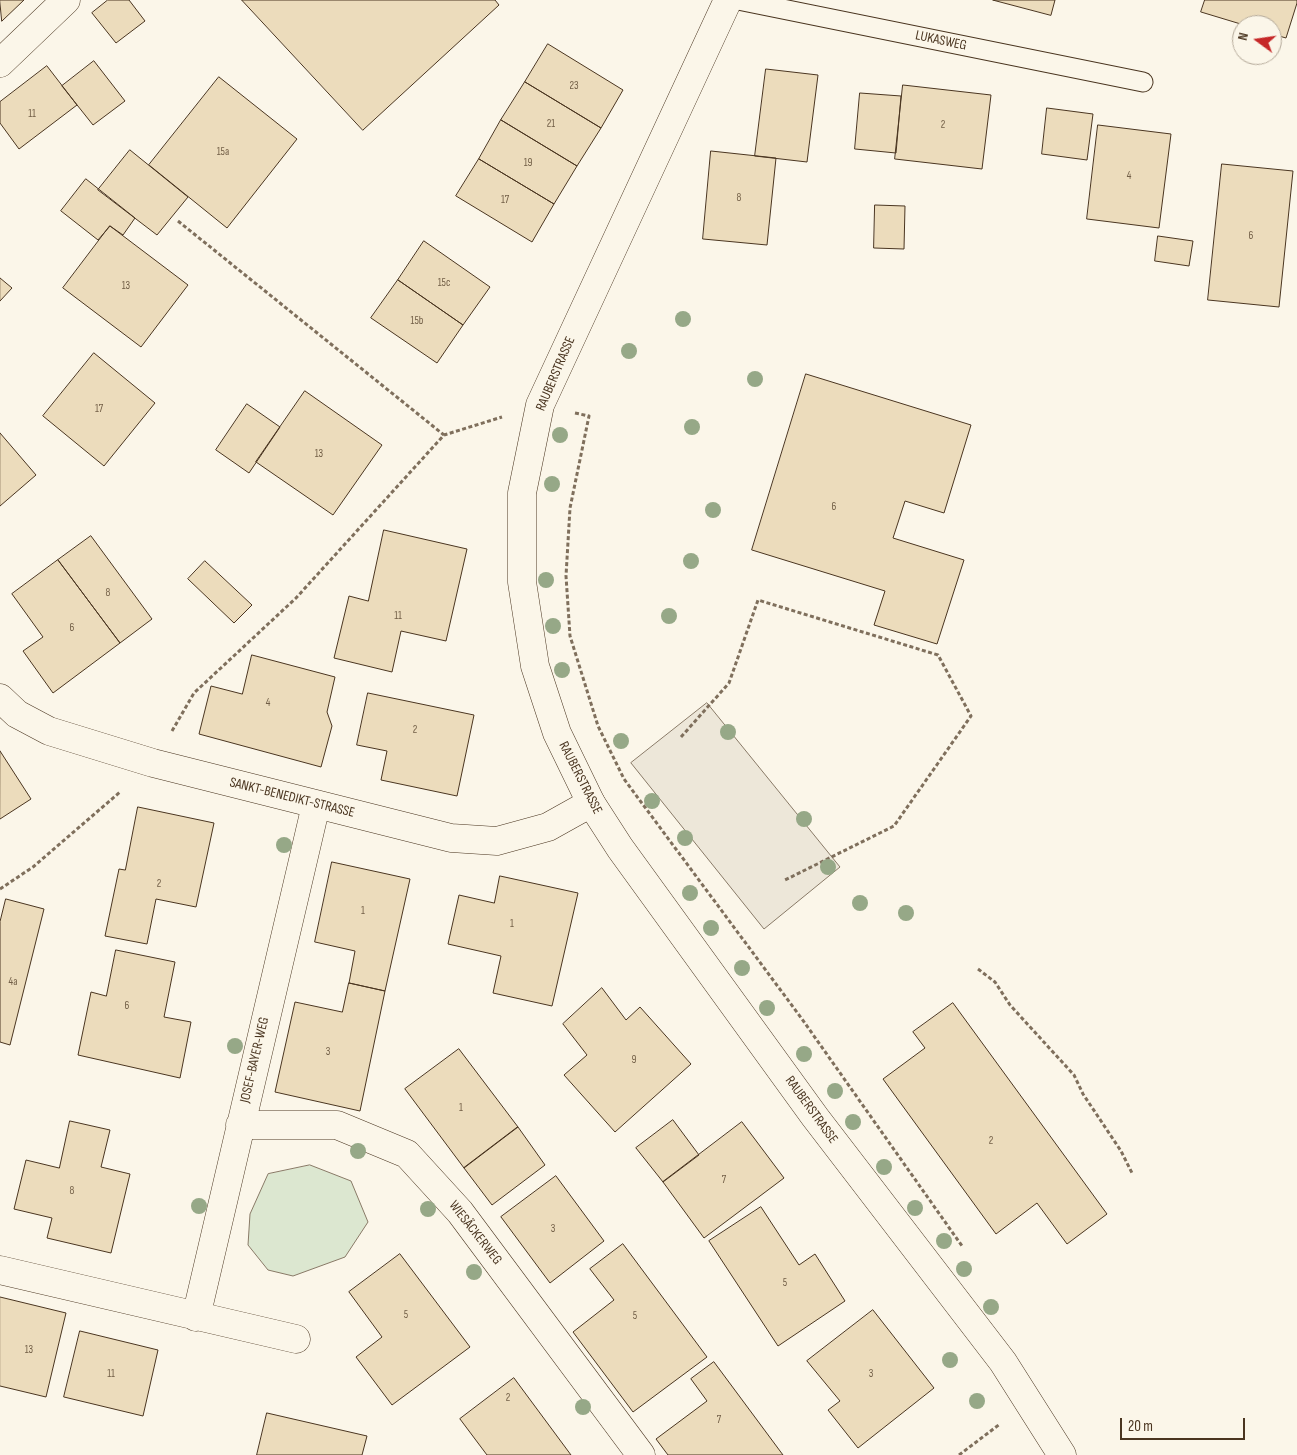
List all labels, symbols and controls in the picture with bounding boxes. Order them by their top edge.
north arrow [1232,15,1282,65]
street label: LUKASWEG [914,27,968,55]
text: N [1234,31,1252,42]
house number: 23 [569,79,579,93]
house number: 11 [28,107,36,121]
house number: 21 [547,117,555,131]
house number: 2 [941,118,945,132]
house number: 15a [217,145,229,159]
house number: 19 [524,156,532,170]
house number: 4 [1127,169,1131,183]
house number: 8 [737,191,741,205]
house number: 17 [501,193,509,207]
house number: 6 [1249,229,1253,243]
house number: 15c [438,276,450,290]
house number: 13 [122,279,130,293]
house number: 15b [411,314,423,328]
street label: RAUBERSTRASSE [533,334,579,414]
house number: 17 [95,402,103,416]
house number: 13 [315,447,323,461]
house number: 6 [832,500,836,514]
house number: 8 [106,586,110,600]
house number: 11 [394,609,402,623]
house number: 6 [70,621,74,635]
house number: 4 [266,696,270,710]
house number: 2 [413,723,417,737]
street label: RAUBERSTRASSE [555,739,605,817]
street label: SANKT-BENEDIKT-STRASSE [228,774,356,822]
house number: 2 [157,877,161,891]
house number: 1 [361,904,365,918]
house number: 1 [510,917,514,931]
house number: 4a [9,975,17,989]
house number: 6 [125,999,129,1013]
street label: JOSEF-BAYER-WEG [237,1015,273,1105]
house number: 3 [326,1045,330,1059]
house number: 9 [632,1053,636,1067]
street label: RAUBERSTRASSE [781,1073,841,1147]
house number: 1 [459,1101,463,1115]
house number: 2 [989,1134,993,1148]
house number: 7 [722,1173,726,1187]
house number: 8 [70,1184,74,1198]
street label: WIESÄCKERWEG [445,1198,505,1268]
house number: 3 [551,1222,555,1236]
house number: 5 [783,1276,787,1290]
house number: 5 [404,1308,408,1322]
house number: 5 [633,1309,637,1323]
house number: 13 [25,1343,33,1357]
house number: 11 [107,1367,115,1381]
house number: 3 [869,1367,873,1381]
house number: 2 [506,1391,510,1405]
scale bar [1122,1408,1247,1440]
house number: 7 [717,1413,721,1427]
text: 20 m [1128,1417,1153,1436]

